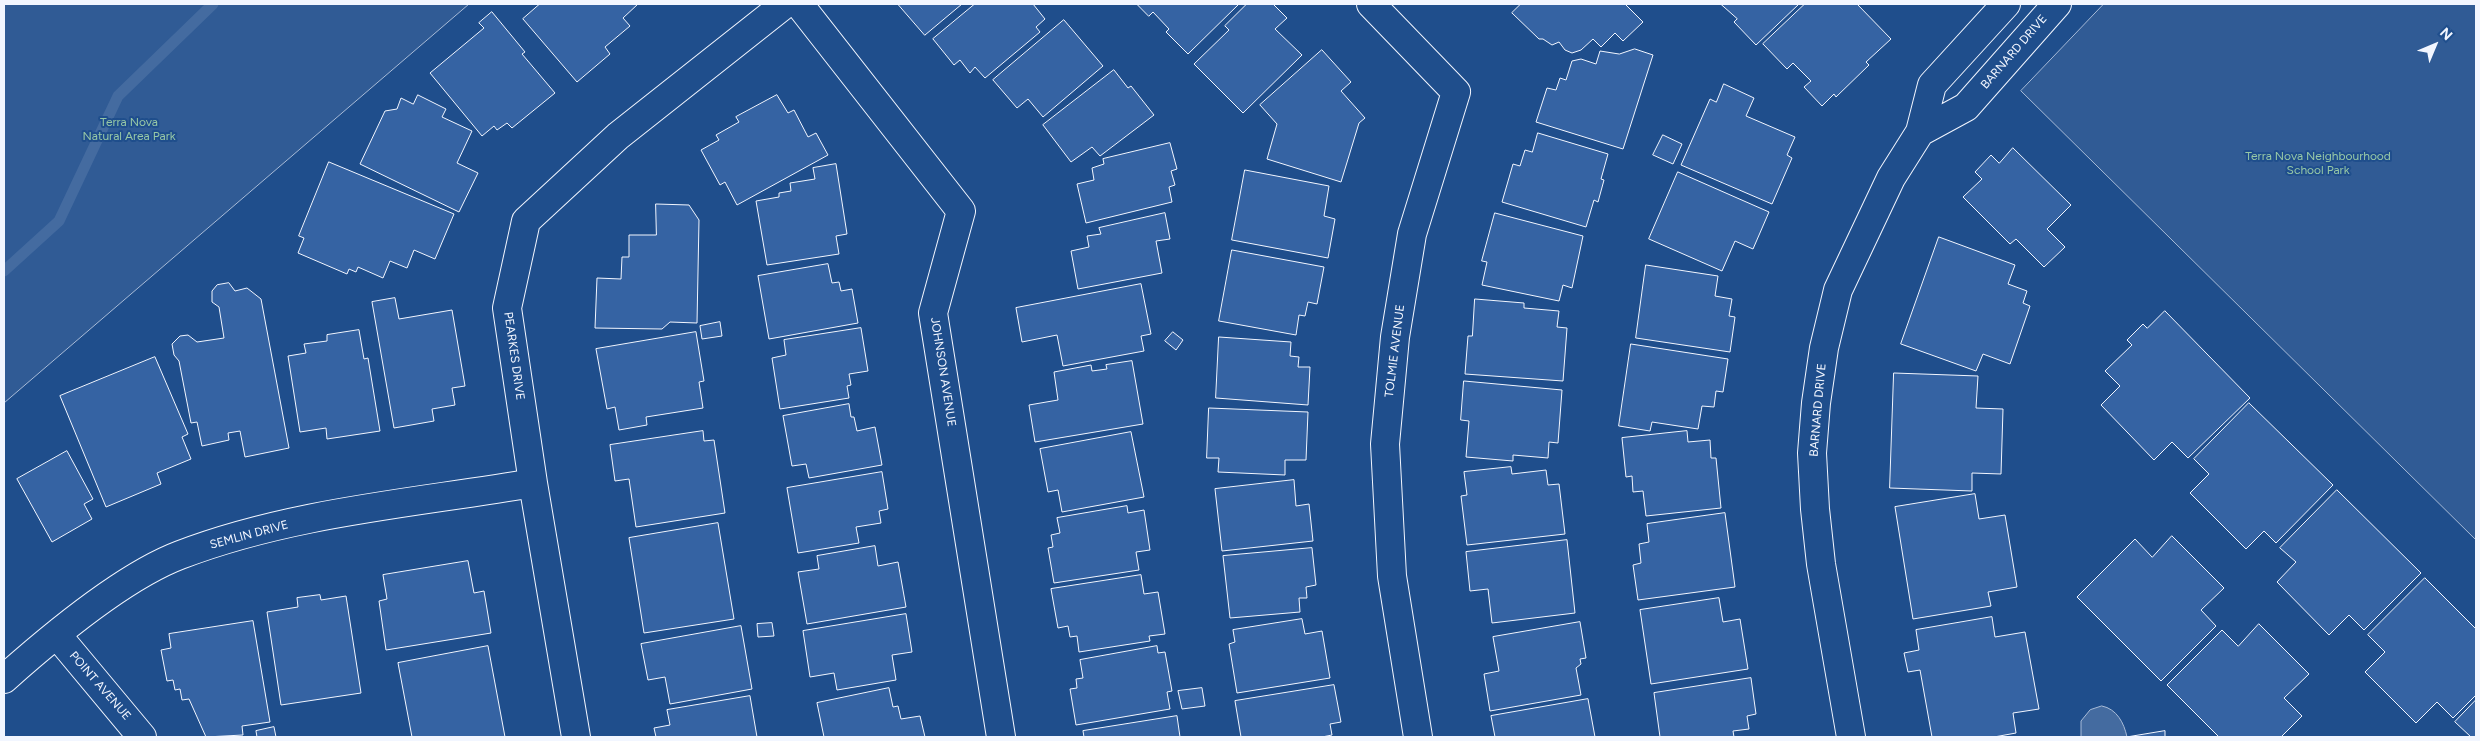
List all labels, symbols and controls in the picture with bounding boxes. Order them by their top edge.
street label: BARNARD DRIVE [1978,12,2050,92]
north arrow [2410,20,2460,70]
text: N [2436,24,2456,44]
park label: Terra Nova Natural Area Park [82,115,176,143]
park label: Terra Nova Neighbourhood School Park [2245,149,2391,177]
street label: TOLMIE AVENUE [1382,304,1408,398]
street label: PEARKES DRIVE [501,311,527,401]
street label: JOHNSON AVENUE [927,316,959,428]
street label: BARNARD DRIVE [1807,363,1829,457]
street label: SEMLIN DRIVE [208,518,290,552]
street label: POINT AVENUE [66,649,134,723]

